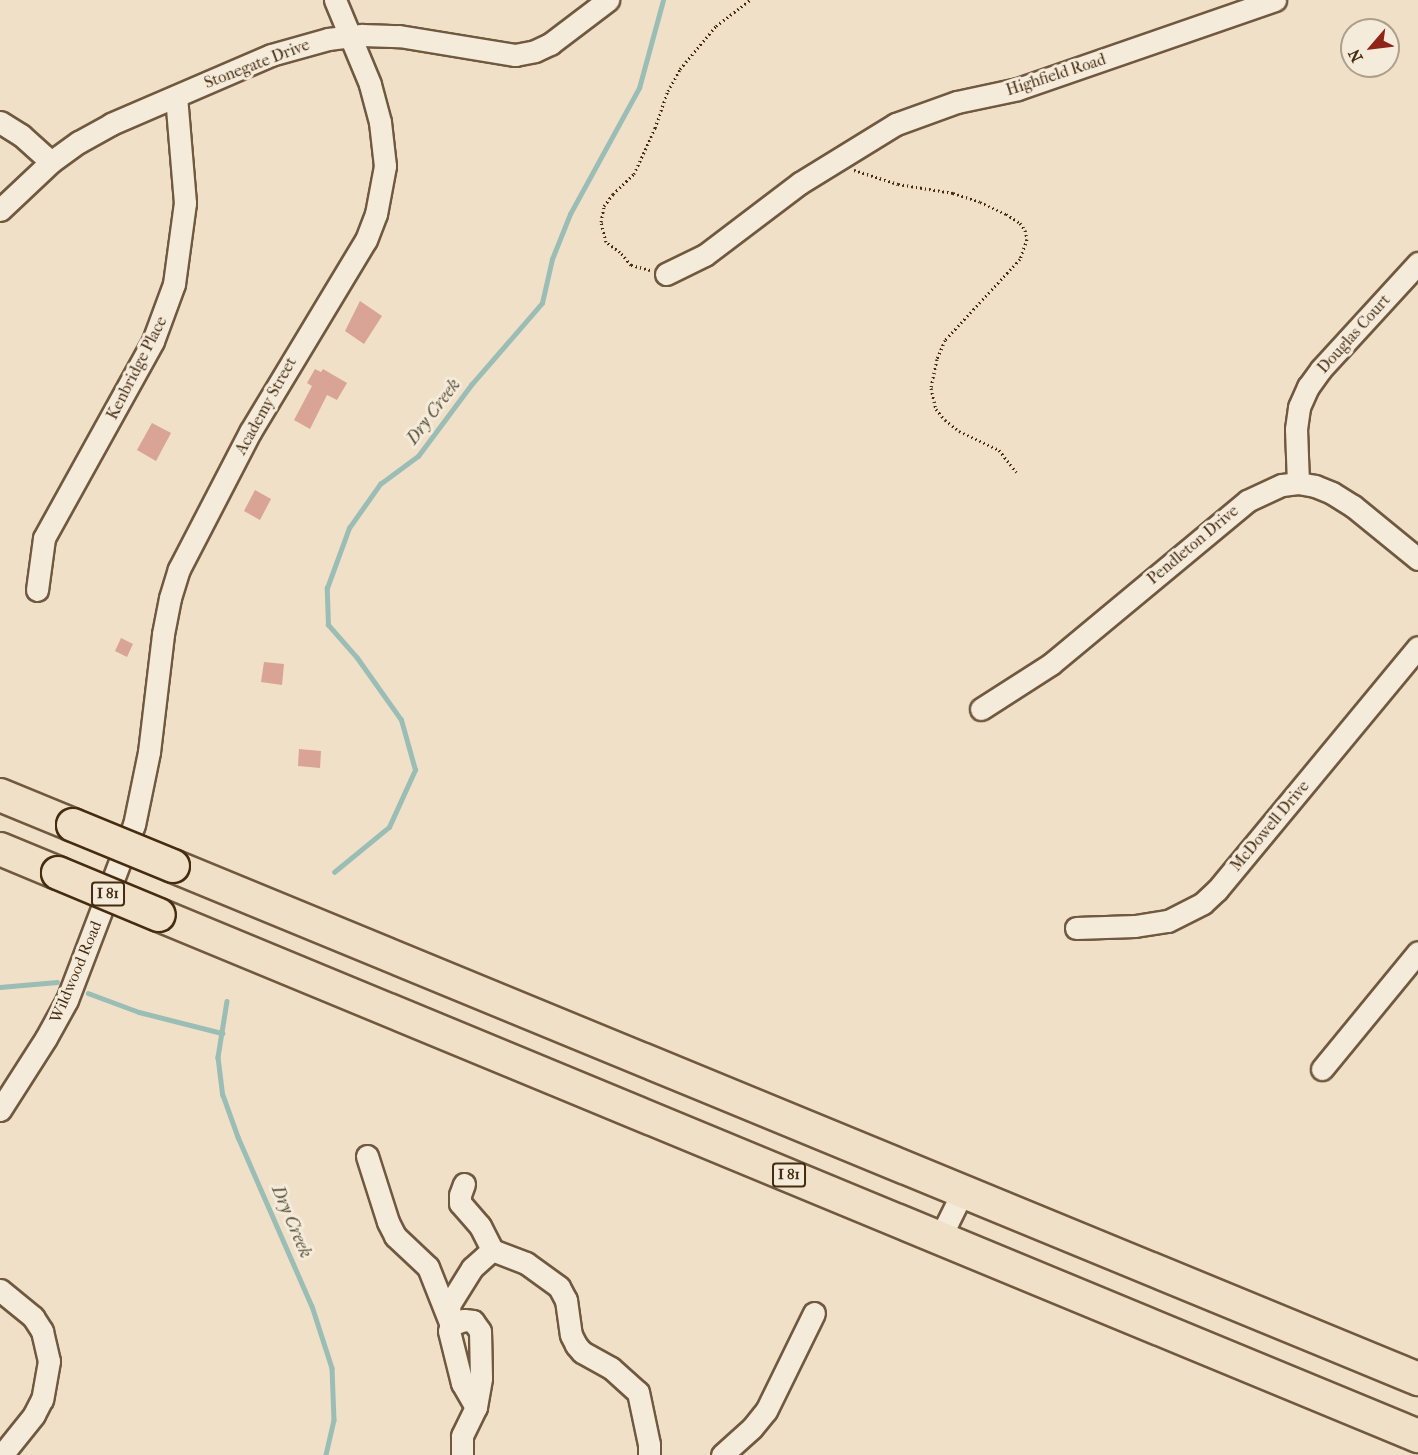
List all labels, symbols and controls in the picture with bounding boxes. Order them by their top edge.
north arrow [1340,18,1400,78]
street label: Stonegate Drive [202,35,312,93]
text: N [1344,46,1367,66]
street label: Highfield Road [1004,50,1108,100]
street label: Douglas Court [1314,291,1394,377]
street label: Kenbridge Place [103,313,171,423]
street label: Academy Street [231,354,301,458]
water label: Dry Creek [402,375,466,449]
street label: Pendleton Drive [1144,501,1242,589]
street label: McDowell Drive [1227,777,1313,875]
road number: I 81 [90,882,126,906]
street label: Wildwood Road [46,918,106,1026]
road number: I 81 [771,1163,807,1187]
water label: Dry Creek [266,1182,316,1262]

